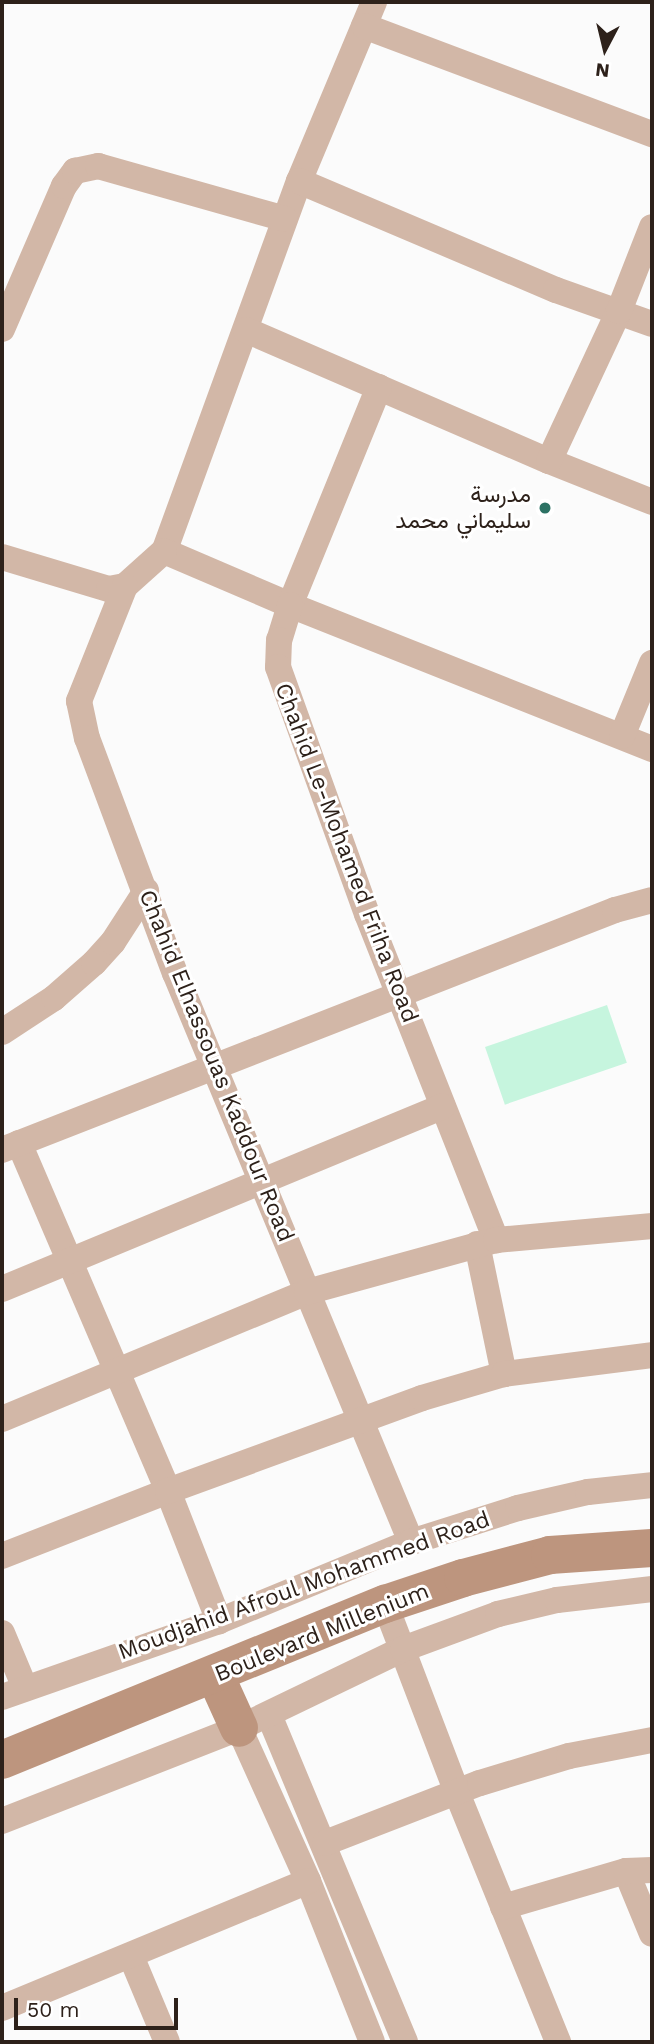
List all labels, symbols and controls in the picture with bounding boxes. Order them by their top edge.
north arrow [570,14,640,84]
text: N [594,58,611,83]
place label: مدرسة سليماني محمد [395,481,531,535]
marker: مدرسة سليماني محمد [537,500,553,516]
street label: Chahid Le-Mohamed Friha Road [268,679,424,1027]
street label: Chahid Elhassouas Kaddour Road [132,886,300,1246]
street label: Moudjahid Afroul Mohammed Road [114,1505,494,1667]
street label: Boulevard Millenium [211,1577,433,1689]
scale bar [18,1984,182,2028]
text: 50 m [27,1997,79,2022]

